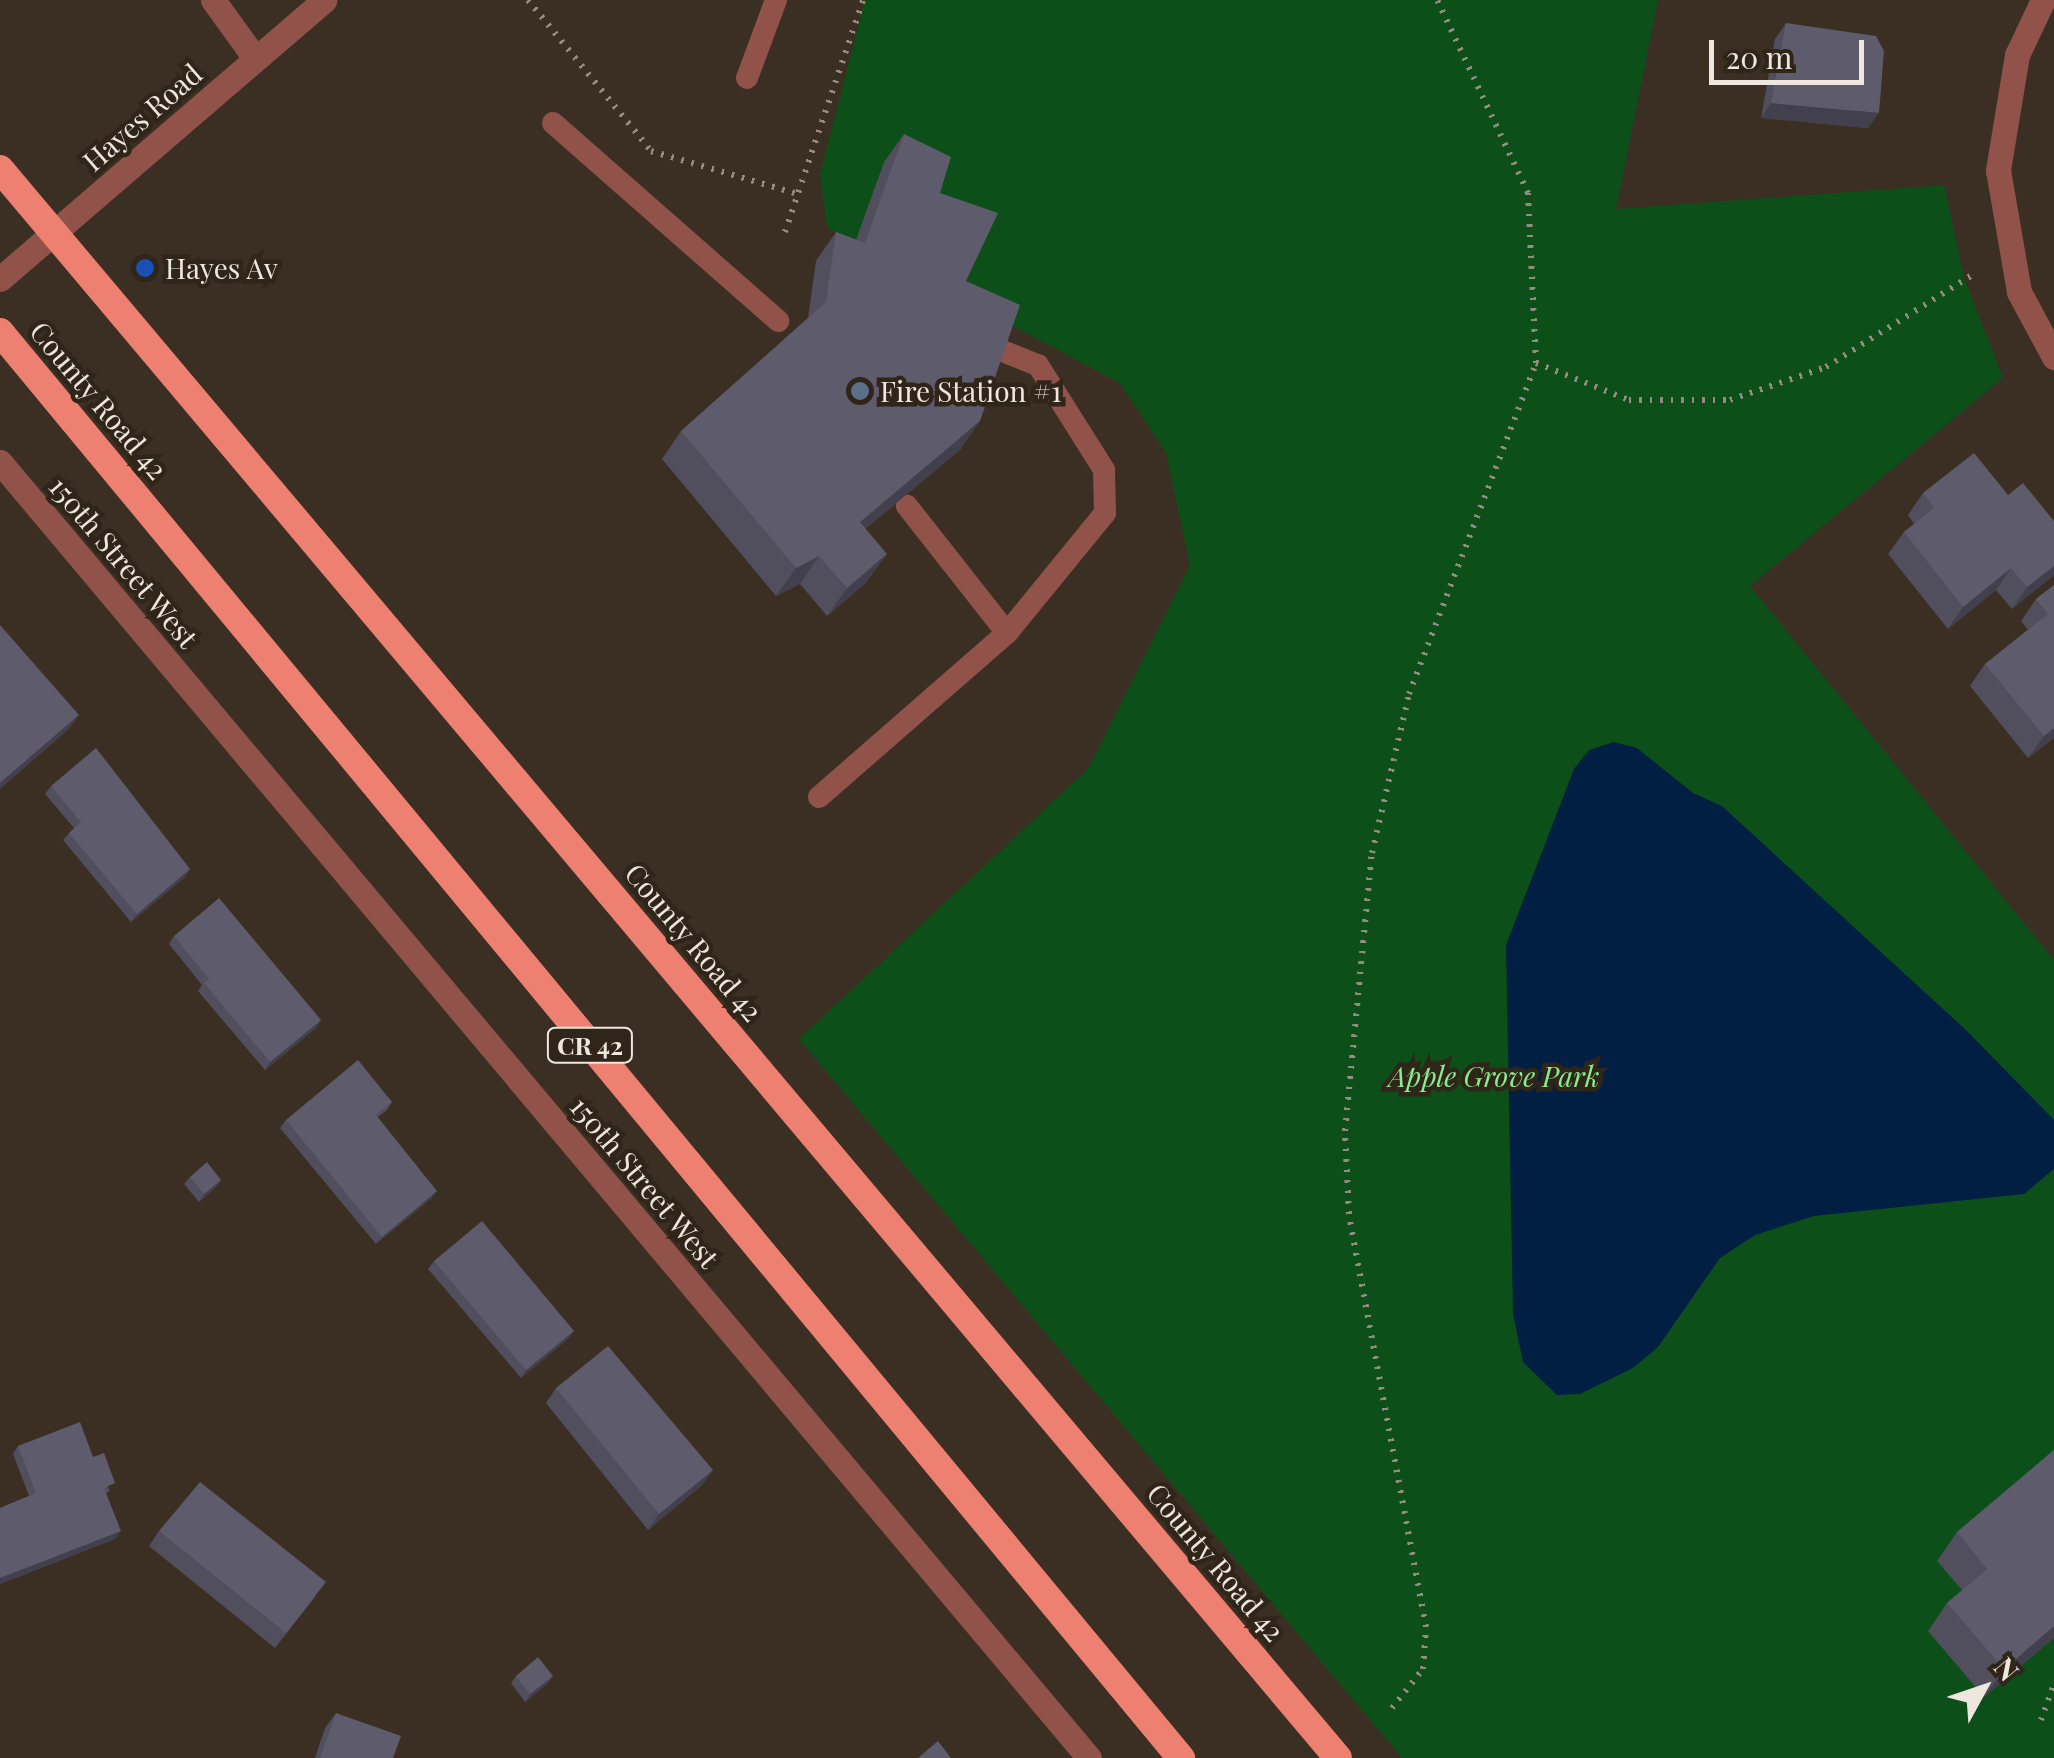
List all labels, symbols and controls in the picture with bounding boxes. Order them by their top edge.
scale bar [1714,20,1869,82]
text: 20 m [1726,37,1792,77]
street label: Hayes Road [76,56,208,178]
place label: Hayes Av [165,251,279,285]
marker: Hayes Av [134,257,156,279]
street label: County Road 42 [23,314,175,486]
place label: Fire Station #1 [880,374,1061,408]
marker: Fire Station #1 [849,380,871,402]
street label: 150th Street West [42,469,206,655]
street label: County Road 42 [618,856,770,1028]
road number: CR 42 [545,1025,635,1065]
park label: Apple Grove Park [1389,1059,1599,1093]
street label: 150th Street West [563,1089,727,1275]
street label: County Road 42 [1140,1476,1292,1648]
north arrow [1934,1638,2034,1738]
text: N [1987,1649,2028,1688]

